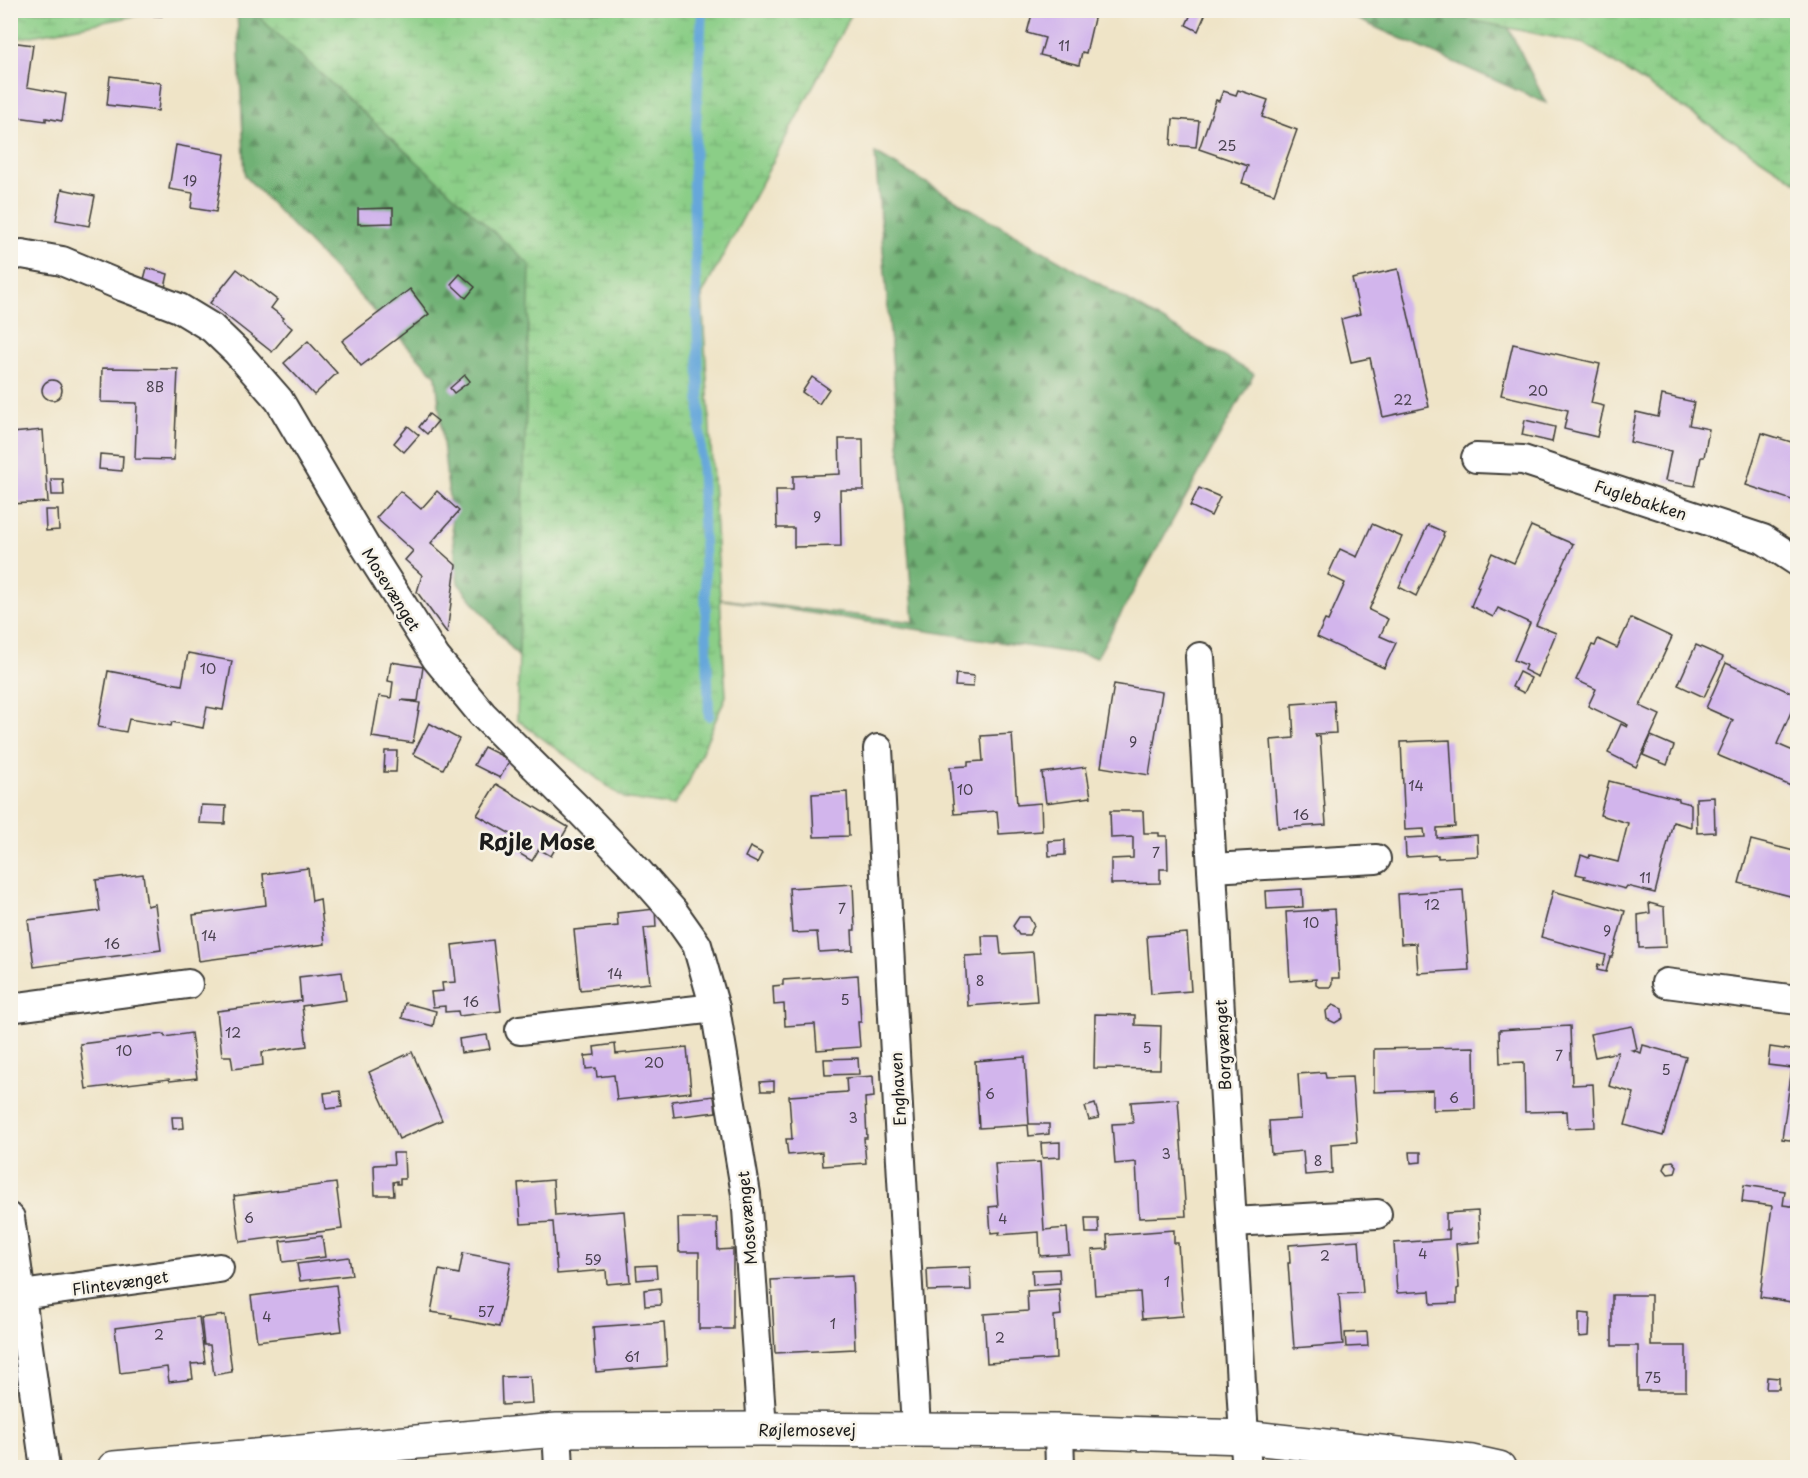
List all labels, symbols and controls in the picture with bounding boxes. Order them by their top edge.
house number: 11 [1058,35,1070,56]
house number: 25 [1218,135,1236,156]
house number: 19 [183,170,197,191]
house number: 8B [146,376,164,397]
house number: 20 [1528,380,1548,401]
house number: 22 [1394,389,1412,410]
street label: Fuglebakken [1592,473,1690,525]
house number: 9 [813,506,821,527]
street label: Mosevænget [357,543,427,636]
house number: 10 [200,658,216,679]
house number: 9 [1129,731,1137,752]
house number: 14 [1408,775,1424,796]
house number: 10 [957,779,973,800]
house number: 16 [1293,804,1309,825]
district label: Røjle Mose [479,824,595,857]
house number: 7 [1152,842,1160,863]
house number: 11 [1639,867,1651,888]
house number: 12 [1424,894,1440,915]
house number: 7 [838,898,846,919]
house number: 10 [1303,912,1319,933]
house number: 9 [1603,920,1611,941]
house number: 14 [201,925,217,946]
house number: 16 [104,933,120,954]
house number: 14 [607,963,623,984]
house number: 8 [976,970,984,991]
house number: 5 [840,989,850,1010]
house number: 16 [463,991,479,1012]
street label: Borgvænget [1208,998,1236,1091]
house number: 12 [225,1022,241,1043]
house number: 5 [1142,1037,1152,1058]
house number: 10 [116,1040,132,1061]
house number: 7 [1555,1045,1563,1066]
house number: 20 [644,1052,664,1073]
street label: Enghaven [883,1052,911,1126]
house number: 5 [1661,1059,1671,1080]
house number: 6 [985,1083,995,1104]
house number: 6 [1449,1087,1459,1108]
house number: 3 [848,1107,858,1128]
house number: 3 [1161,1143,1171,1164]
house number: 8 [1314,1150,1322,1171]
street label: Mosevænget [730,1170,762,1266]
house number: 6 [244,1207,254,1228]
house number: 4 [998,1208,1008,1229]
house number: 4 [1418,1243,1428,1264]
house number: 2 [1320,1245,1330,1266]
house number: 59 [584,1249,602,1270]
street label: Flintevænget [70,1263,170,1301]
house number: 1 [1164,1271,1170,1292]
house number: 57 [478,1301,494,1322]
house number: 4 [262,1306,272,1327]
house number: 1 [830,1313,836,1334]
house number: 2 [154,1324,164,1345]
house number: 2 [995,1327,1005,1348]
house number: 61 [624,1346,640,1367]
house number: 75 [1645,1367,1661,1388]
street label: Røjlemosevej [758,1417,856,1441]

